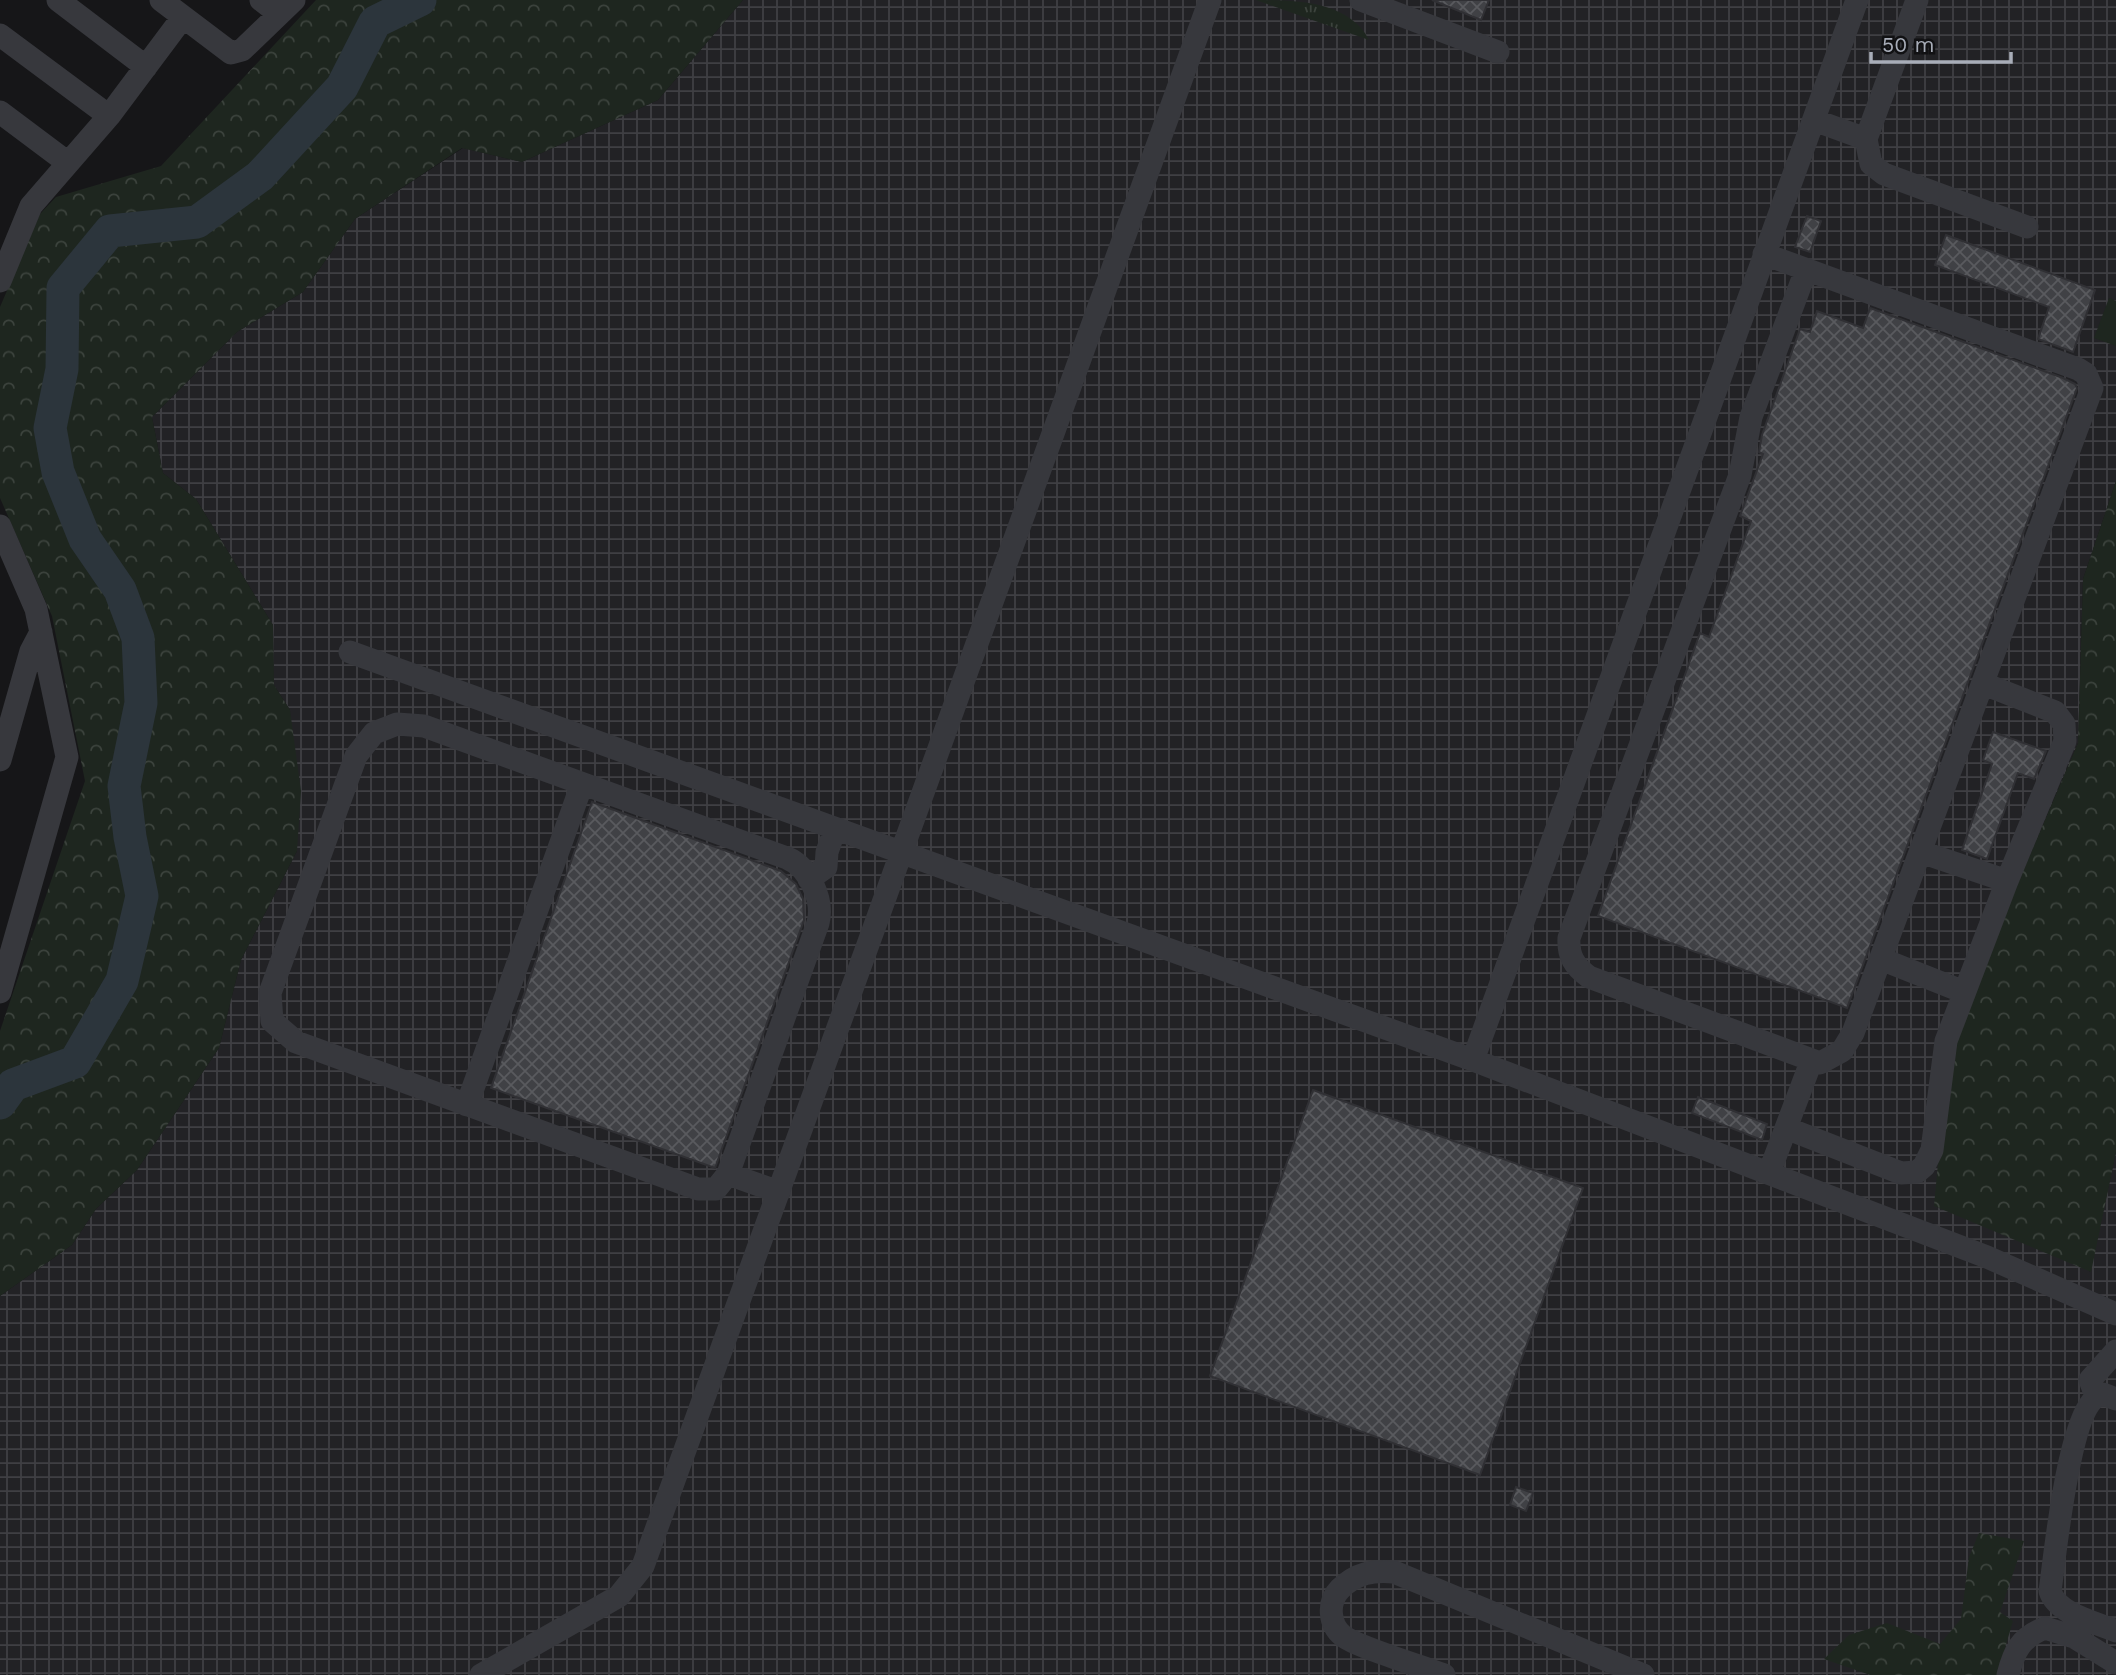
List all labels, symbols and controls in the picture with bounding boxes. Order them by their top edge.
scale bar [1871,21,2011,65]
text: 50 m [1882,32,1934,57]

